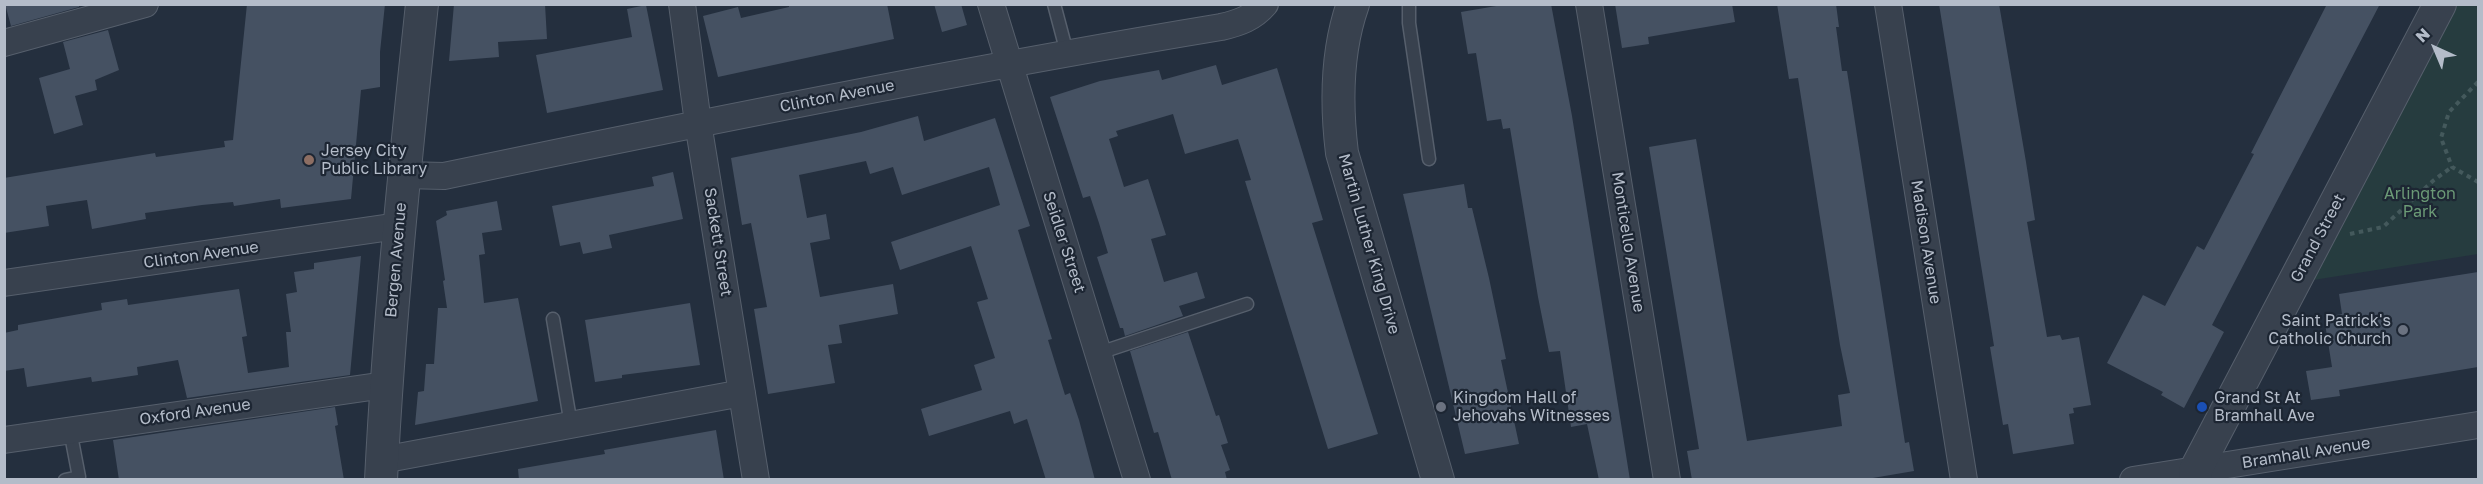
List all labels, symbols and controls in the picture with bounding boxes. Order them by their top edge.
north arrow [2405,18,2465,78]
text: N [2411,24,2434,46]
street label: Clinton Avenue [778,75,896,117]
place label: Jersey City Public Library [321,141,427,179]
street label: Martin Luther King Drive [1334,152,1404,336]
marker: Jersey City Public Library [302,153,316,167]
street label: Monticello Avenue [1607,170,1649,314]
street label: Madison Avenue [1907,179,1945,305]
park label: Arlington Park [2384,184,2456,222]
street label: Sackett Street [700,186,736,298]
street label: Seidler Street [1039,189,1089,295]
street label: Grand Street [2287,190,2349,286]
street label: Bergen Avenue [381,202,411,318]
street label: Clinton Avenue [142,237,260,273]
place label: Saint Patrick's Catholic Church [2268,311,2391,349]
marker: Saint Patrick's Catholic Church [2396,323,2410,337]
place label: Kingdom Hall of Jehovahs Witnesses [1453,388,1610,426]
place label: Grand St At Bramhall Ave [2214,388,2315,426]
street label: Oxford Avenue [138,395,252,429]
marker: Kingdom Hall of Jehovahs Witnesses [1434,400,1448,414]
marker: Grand St At Bramhall Ave [2195,400,2209,414]
street label: Bramhall Avenue [2240,433,2372,473]

